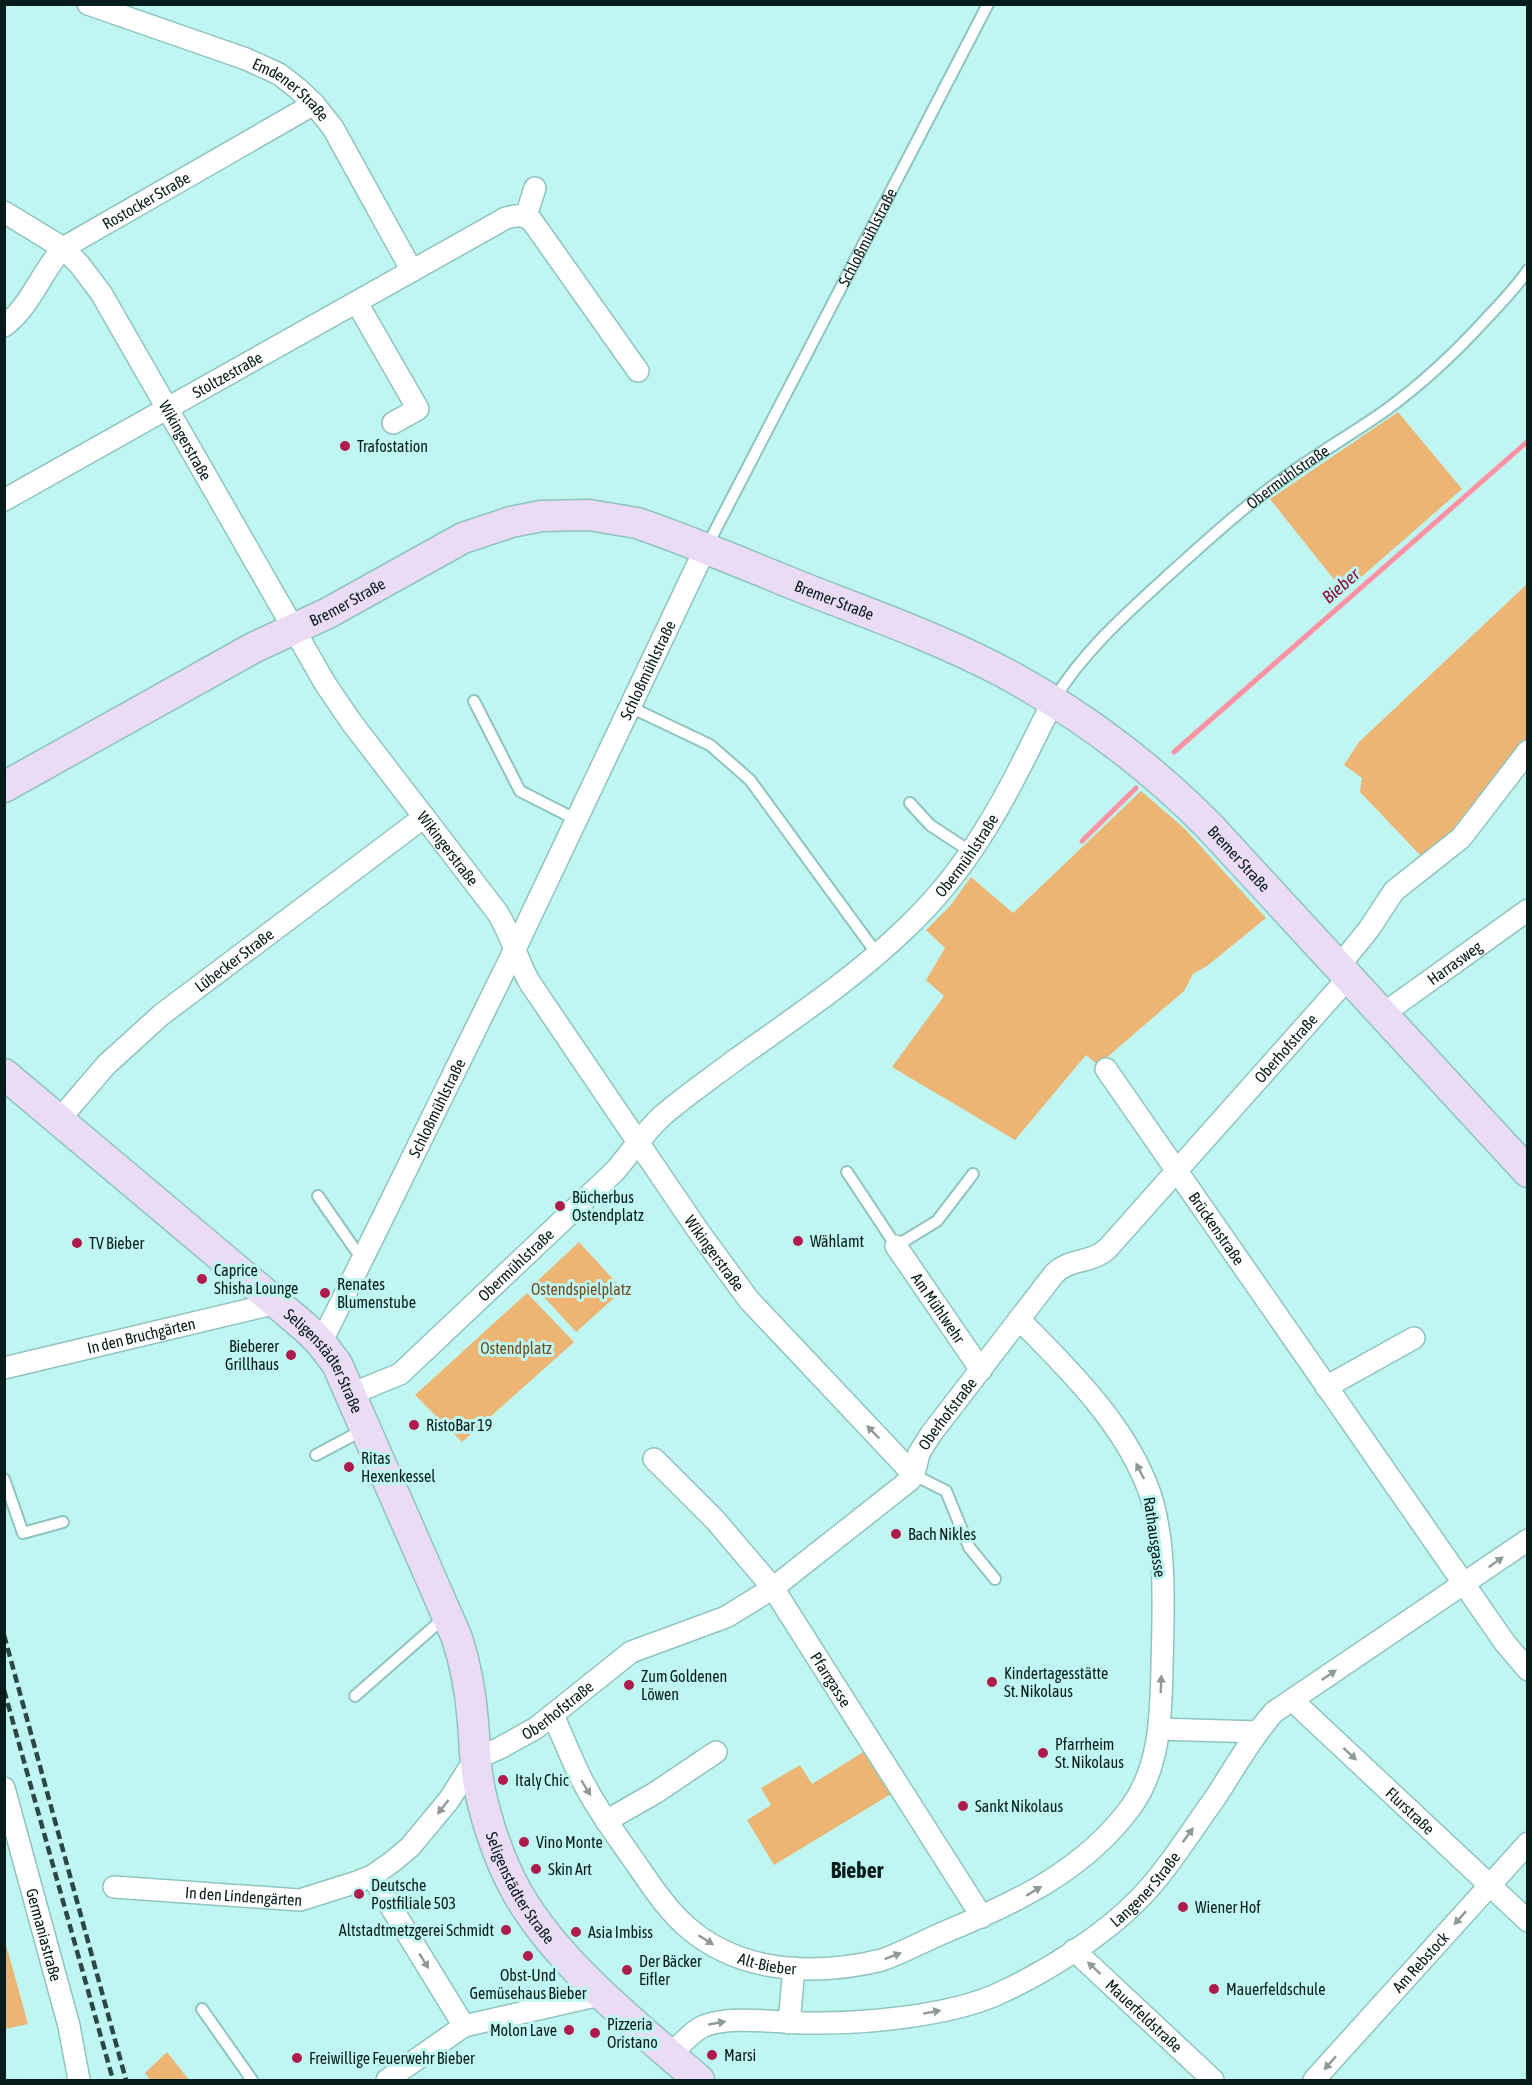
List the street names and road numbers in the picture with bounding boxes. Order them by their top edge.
street label: Emdener Straße [250,54,333,124]
street label: Rostocker Straße [99,168,193,233]
street label: Schloßmühlstraße [834,185,900,289]
street label: Stoltzestraße [189,348,265,401]
street label: Wikingerstraße [156,397,215,483]
street label: Obermühlstraße [1243,441,1332,512]
street label: Bremer Straße [306,574,388,629]
street label: Bremer Straße [792,576,876,623]
street label: Schloßmühlstraße [616,618,679,723]
street label: Wikingerstraße [414,808,482,889]
street label: Obermühlstraße [931,811,1002,900]
street label: Bremer Straße [1204,822,1274,895]
street label: Lübecker Straße [191,925,277,995]
street label: Harrasweg [1424,937,1486,988]
street label: Oberhofstraße [1251,1010,1321,1086]
street label: Schloßmühlstraße [405,1056,469,1160]
street label: Brückenstraße [1185,1188,1248,1268]
street label: Wikingerstraße [681,1212,748,1294]
street label: Obermühlstraße [474,1225,557,1305]
street label: Am Mühlwehr [908,1269,969,1347]
street label: Seligenstädter Straße [281,1305,366,1416]
street label: In den Bruchgärten [85,1314,197,1357]
street label: Oberhofstraße [914,1374,980,1453]
street label: Rathausgasse [1139,1496,1170,1579]
street label: Pfarrgasse [807,1649,855,1710]
street label: Oberhofstraße [518,1677,597,1743]
street label: Flurstraße [1382,1784,1438,1838]
street label: Seligenstädter Straße [483,1829,558,1947]
street label: Langener Straße [1106,1848,1183,1930]
street label: In den Lindengärten [185,1883,303,1909]
street label: Germaniastraße [23,1886,65,1983]
street label: Am Rebstock [1389,1928,1452,1996]
street label: Alt-Bieber [736,1949,797,1978]
street label: Mauerfeldstraße [1102,1976,1186,2056]

